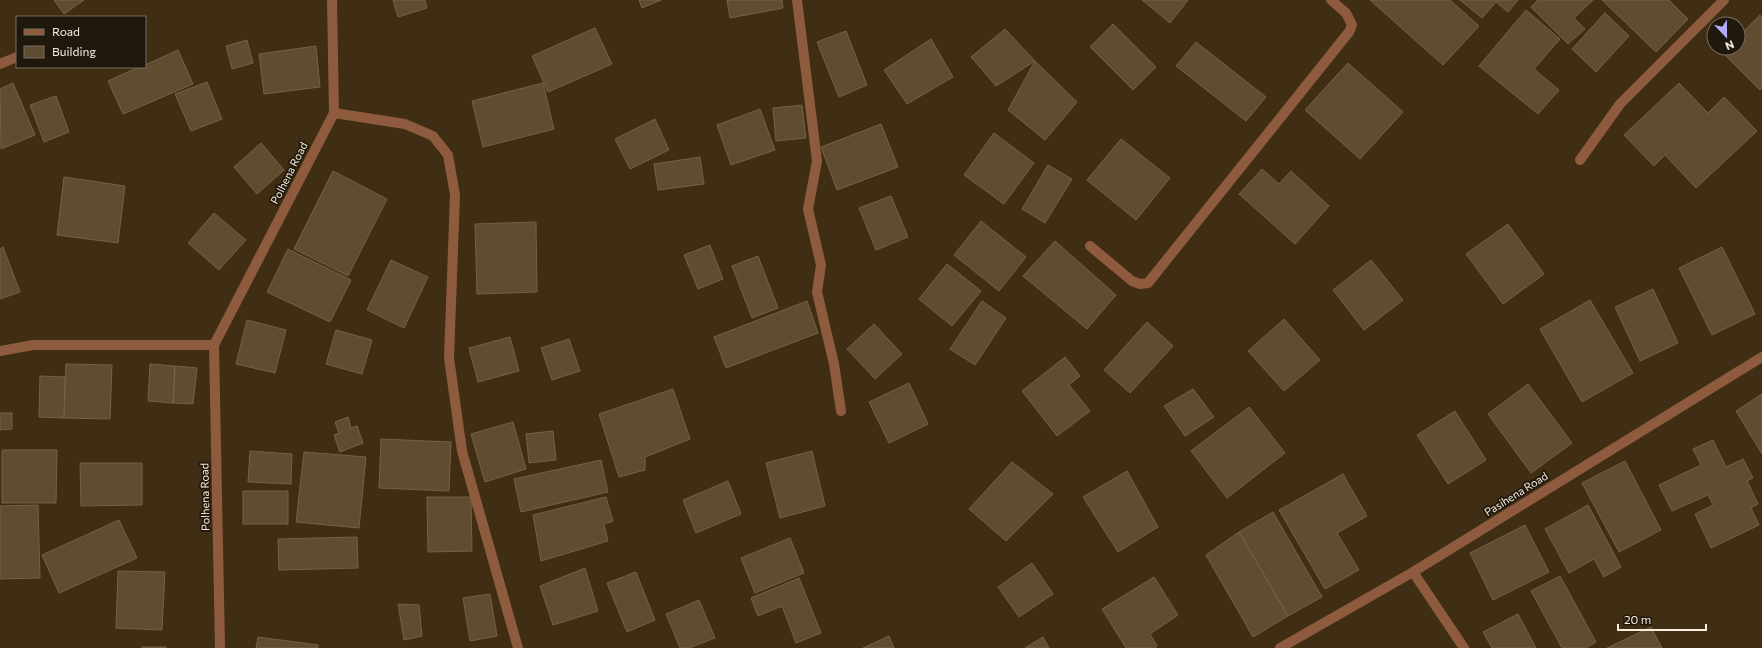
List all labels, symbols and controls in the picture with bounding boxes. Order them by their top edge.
legend [16,16,146,68]
north arrow [1706,16,1746,56]
text: Road [52,24,80,38]
text: N [1724,38,1736,53]
text: Building [52,44,96,58]
street label: Polhena Road [267,140,310,206]
street label: Polhena Road [197,463,212,531]
street label: Pasihena Road [1482,469,1550,518]
scale bar [1618,606,1706,632]
text: 20 m [1624,612,1651,626]

